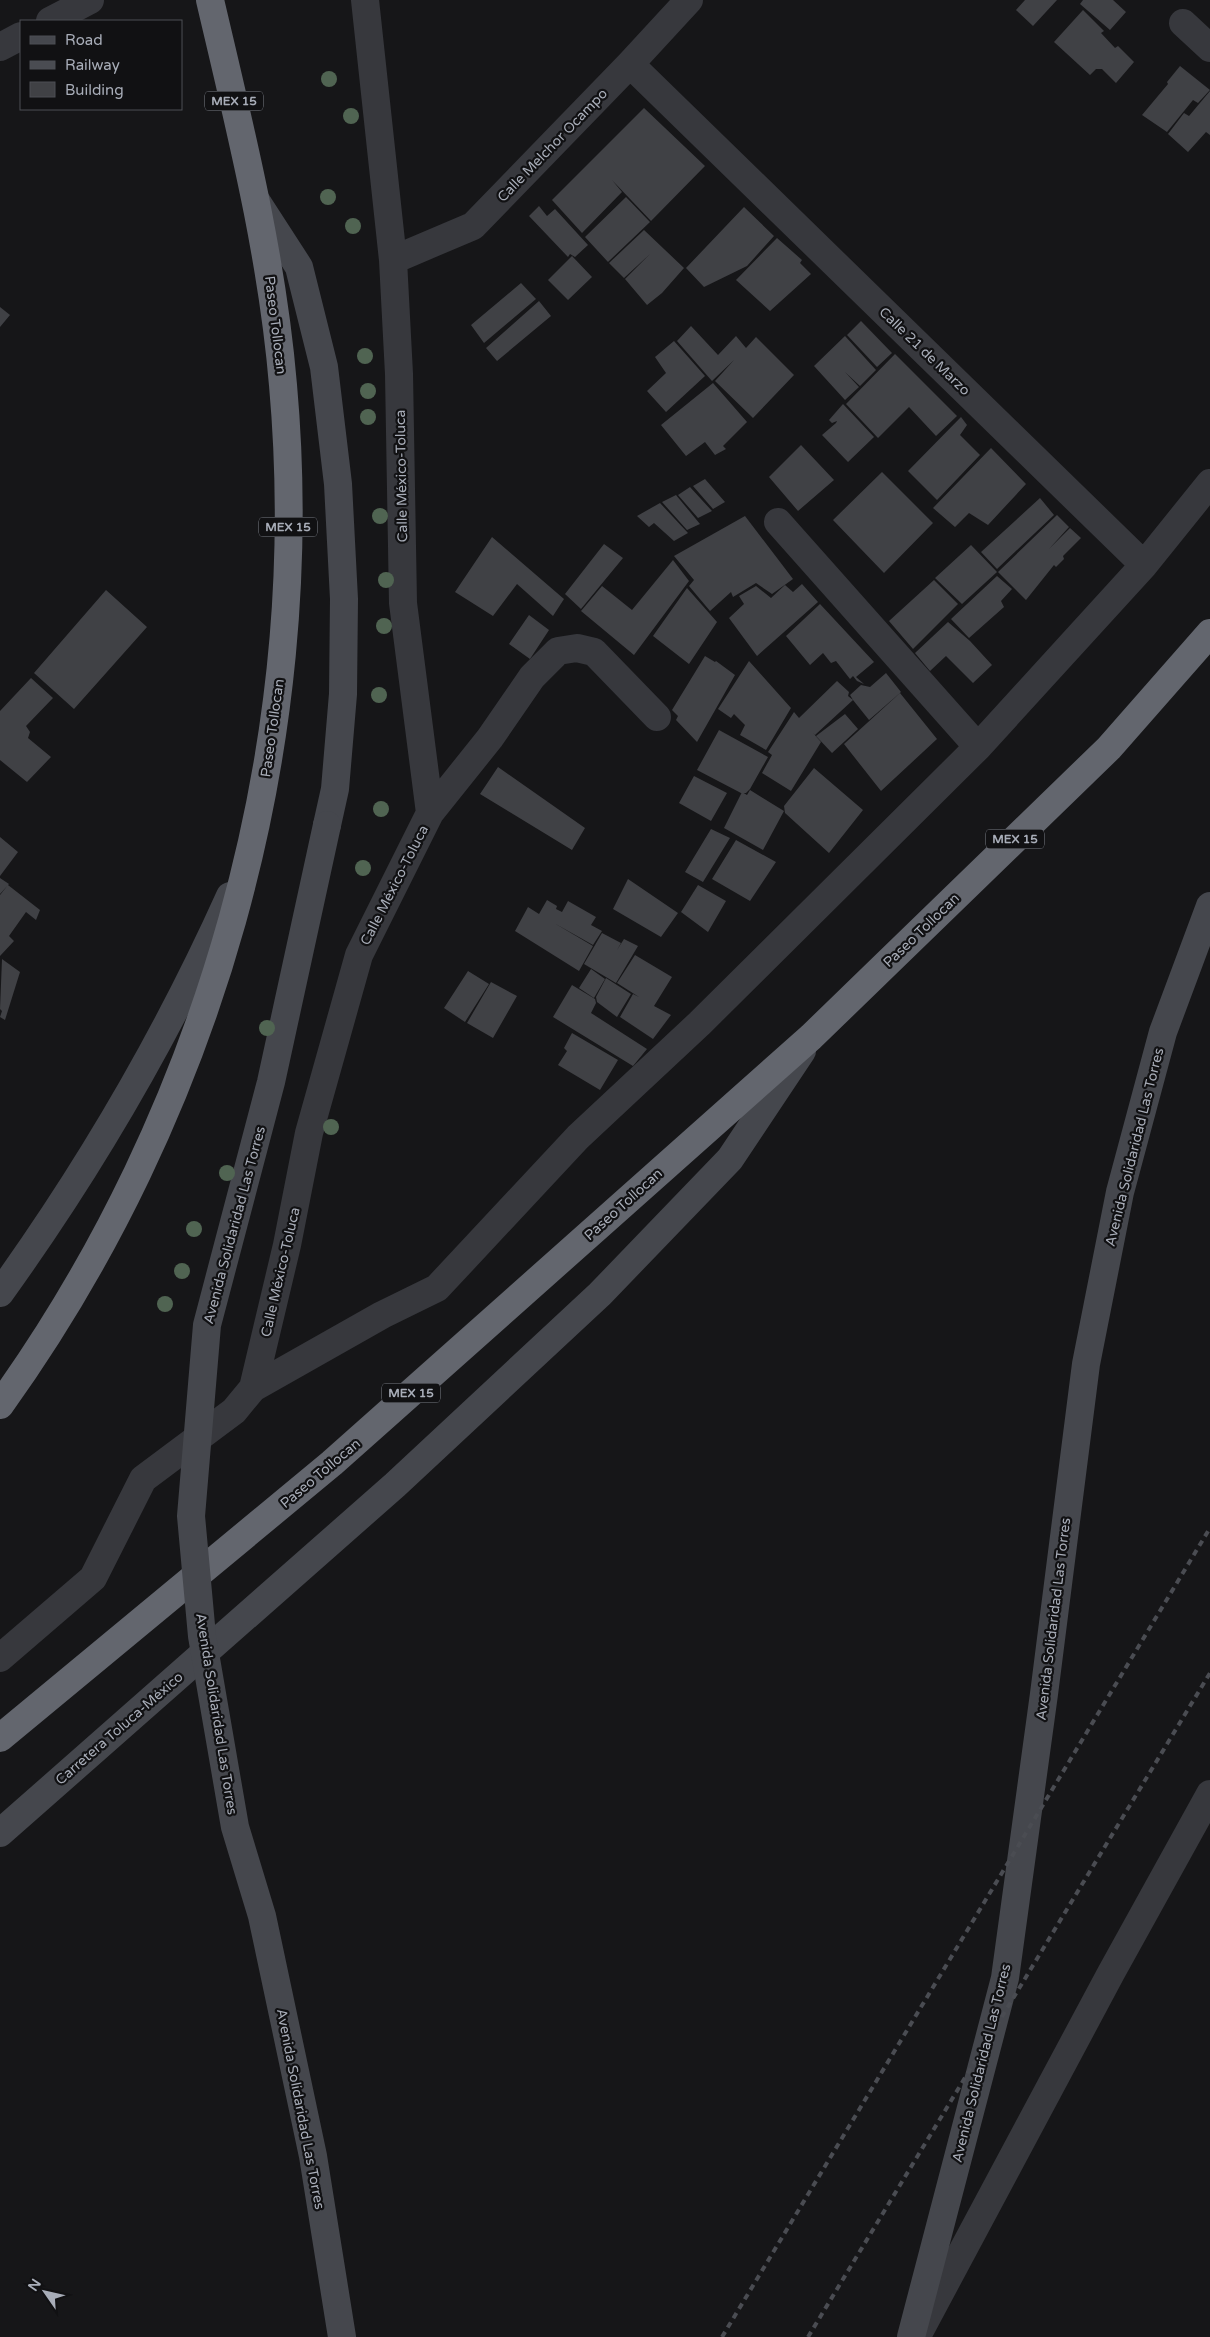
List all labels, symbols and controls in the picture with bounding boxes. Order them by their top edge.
legend [20,20,182,110]
text: Road [65,31,103,49]
text: Railway [65,56,120,74]
text: Building [65,81,124,99]
street label: Calle Melchor Ocampo [494,85,611,206]
road number: MEX 15 [205,92,263,110]
street label: Paseo Tollocan [261,275,290,375]
street label: Calle 21 de Marzo [876,304,974,399]
street label: Calle México-Toluca [392,410,411,542]
road number: MEX 15 [259,518,317,536]
street label: Paseo Tollocan [257,678,288,778]
street label: Calle México-Toluca [357,822,432,948]
road number: MEX 15 [986,830,1044,849]
street label: Paseo Tollocan [880,890,963,971]
street label: Avenida Solidaridad Las Torres [1102,1046,1167,1248]
street label: Avenida Solidaridad Las Torres [200,1124,269,1326]
street label: Paseo Tollocan [581,1165,666,1244]
street label: Calle México-Toluca [257,1206,304,1339]
road number: MEX 15 [382,1384,440,1402]
street label: Paseo Tollocan [277,1435,364,1512]
street label: Avenida Solidaridad Las Torres [1033,1517,1074,1721]
street label: Avenida Solidaridad Las Torres [192,1612,241,1816]
street label: Carretera Toluca-México [52,1668,187,1788]
street label: Avenida Solidaridad Las Torres [949,1962,1014,2164]
street label: Avenida Solidaridad Las Torres [273,2007,328,2211]
north arrow [20,2267,70,2317]
text: N [24,2276,45,2294]

